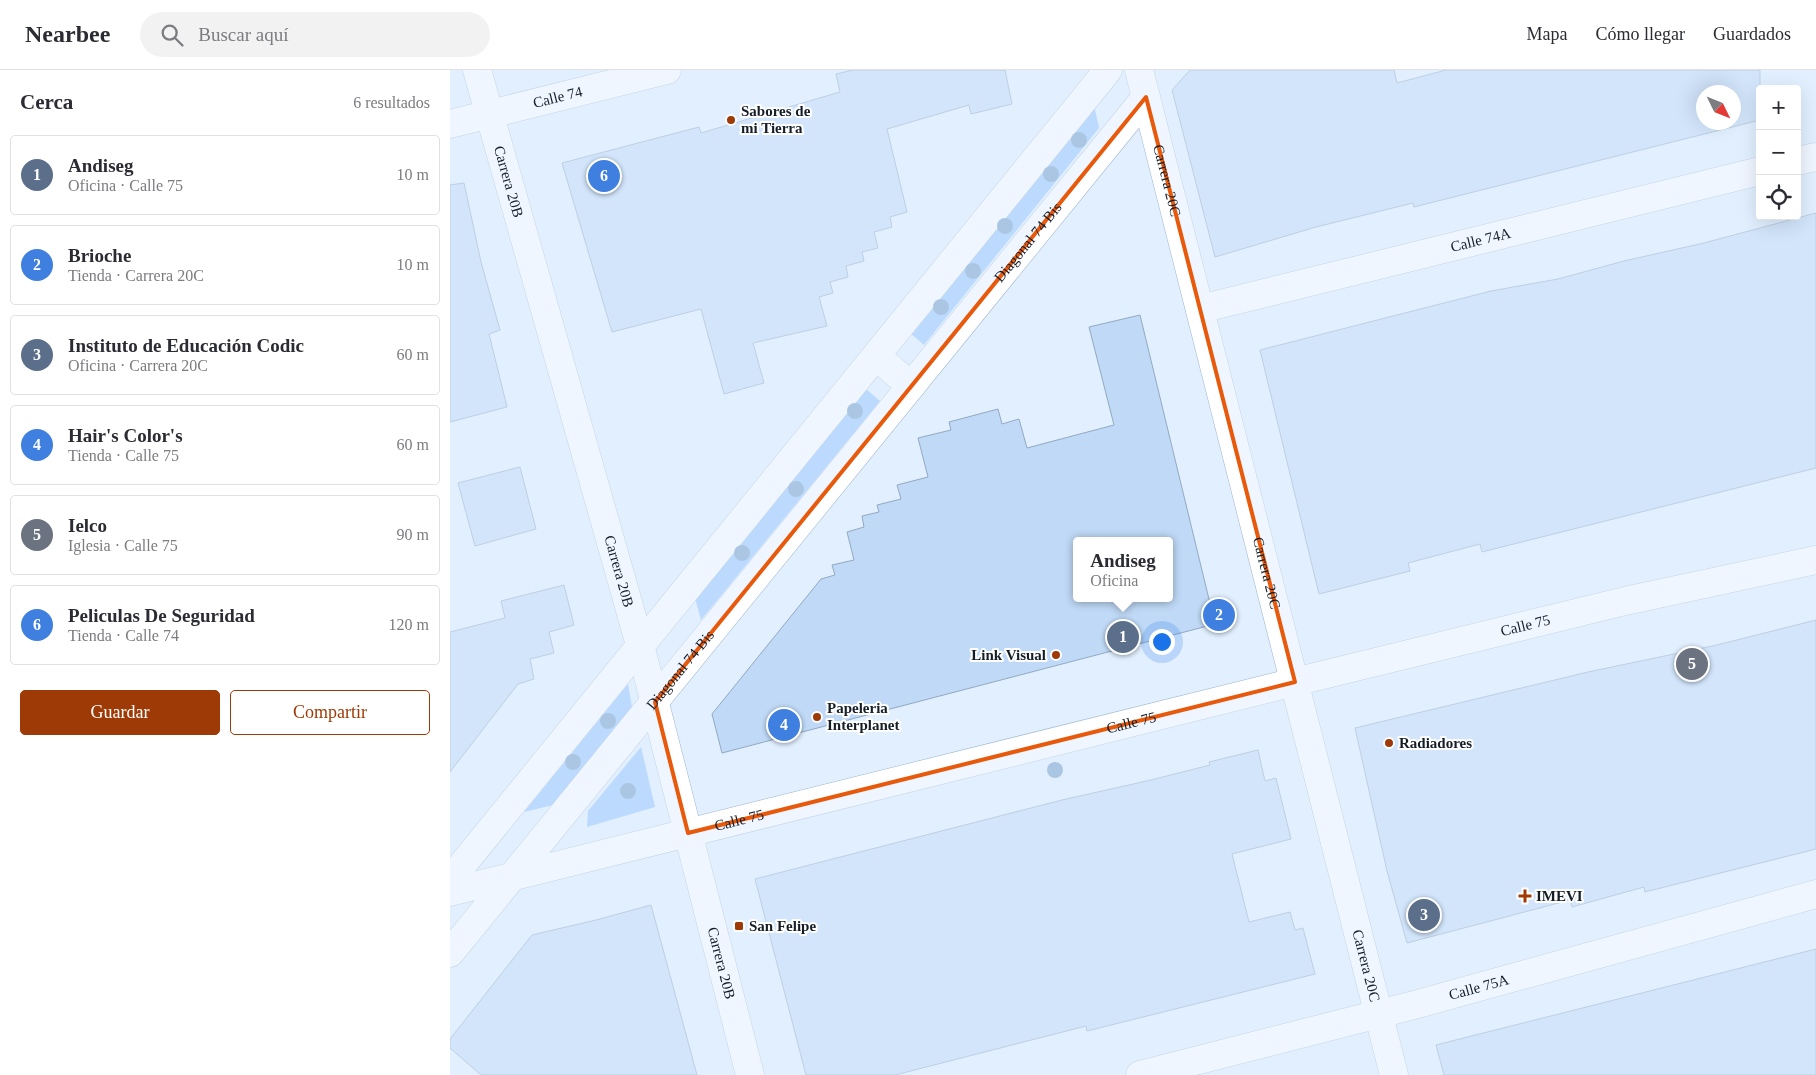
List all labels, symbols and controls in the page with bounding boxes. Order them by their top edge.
search box [140,12,490,57]
text: Nearbee [25,21,110,47]
icon: search [158,21,186,49]
text: Buscar aquí [198,24,289,45]
text: Mapa [1527,24,1568,44]
text: Cómo llegar [1596,24,1685,44]
text: Guardados [1713,24,1791,44]
street label: Calle 74 [531,83,585,111]
north arrow [1696,85,1741,130]
map controls [1756,85,1801,220]
button: + [1756,85,1801,130]
text: Cerca [20,90,73,114]
text: 6 resultados [353,94,430,111]
place label: Sabores de mi Tierra [741,103,811,136]
marker: Sabores de mi Tierra [725,114,737,126]
button: − [1756,130,1801,175]
street label: Carrera 20C [1150,143,1184,218]
street label: Carrera 20B [491,144,526,219]
text: Andiseg [68,155,133,176]
pin: 6 [588,157,620,195]
text: 1 [33,166,41,183]
text: 10 m [397,166,429,183]
button: locate [1756,175,1801,220]
text: Oficina · Calle 75 [68,177,183,194]
street label: Diagonal 74 Bis [991,199,1065,285]
street label: Calle 74A [1449,225,1512,255]
text: Brioche [68,245,131,266]
text: 2 [33,256,41,273]
text: 10 m [397,256,429,273]
text: Tienda · Carrera 20C [68,267,204,284]
text: Instituto de Educación Codic [68,335,304,356]
text: 3 [33,346,41,363]
text: 60 m [397,346,429,363]
text: Oficina · Carrera 20C [68,357,208,374]
text: Hair's Color's [68,425,183,446]
text: 4 [33,436,41,453]
text: 60 m [397,436,429,453]
text: Tienda · Calle 75 [68,447,179,464]
text: Ielco [68,515,107,536]
text: 5 [33,526,41,543]
text: 90 m [397,526,429,543]
street label: Carrera 20B [601,534,637,609]
street label: Carrera 20C [1250,535,1283,611]
text: Iglesia · Calle 75 [68,537,178,554]
popup [1073,537,1173,602]
text: Andiseg [1090,550,1156,571]
text: Oficina [1090,572,1138,589]
pin: 2 [1203,596,1235,634]
text: Peliculas De Seguridad [68,605,255,626]
street label: Calle 75 [1499,612,1552,639]
text: 6 [33,616,41,633]
text: 120 m [389,616,429,633]
pin: 1 [1107,618,1139,656]
text: Tienda · Calle 74 [68,627,179,644]
street label: Diagonal 74 Bis [643,627,717,713]
your location [1149,629,1175,655]
pin: 5 [1676,645,1708,683]
place label: Link Visual [971,647,1046,663]
marker: Link Visual [1050,649,1062,661]
button: Guardar [20,690,220,735]
button: Compartir [230,690,430,735]
place label: Papeleria Interplanet [827,700,900,733]
pin: 4 [768,706,800,744]
street label: Calle 75 [1105,709,1158,736]
marker: Papeleria Interplanet [811,711,823,723]
place label: Radiadores [1399,735,1472,751]
marker: Radiadores [1383,737,1395,749]
street label: Calle 75 [713,806,766,834]
place label: IMEVI [1536,888,1583,904]
marker: IMEVI [1518,889,1532,903]
pin: 3 [1408,896,1440,934]
place label: San Felipe [749,918,816,934]
marker: San Felipe [733,920,745,932]
street label: Carrera 20B [704,925,738,1001]
street label: Carrera 20C [1349,928,1383,1003]
street label: Calle 75A [1447,971,1511,1003]

